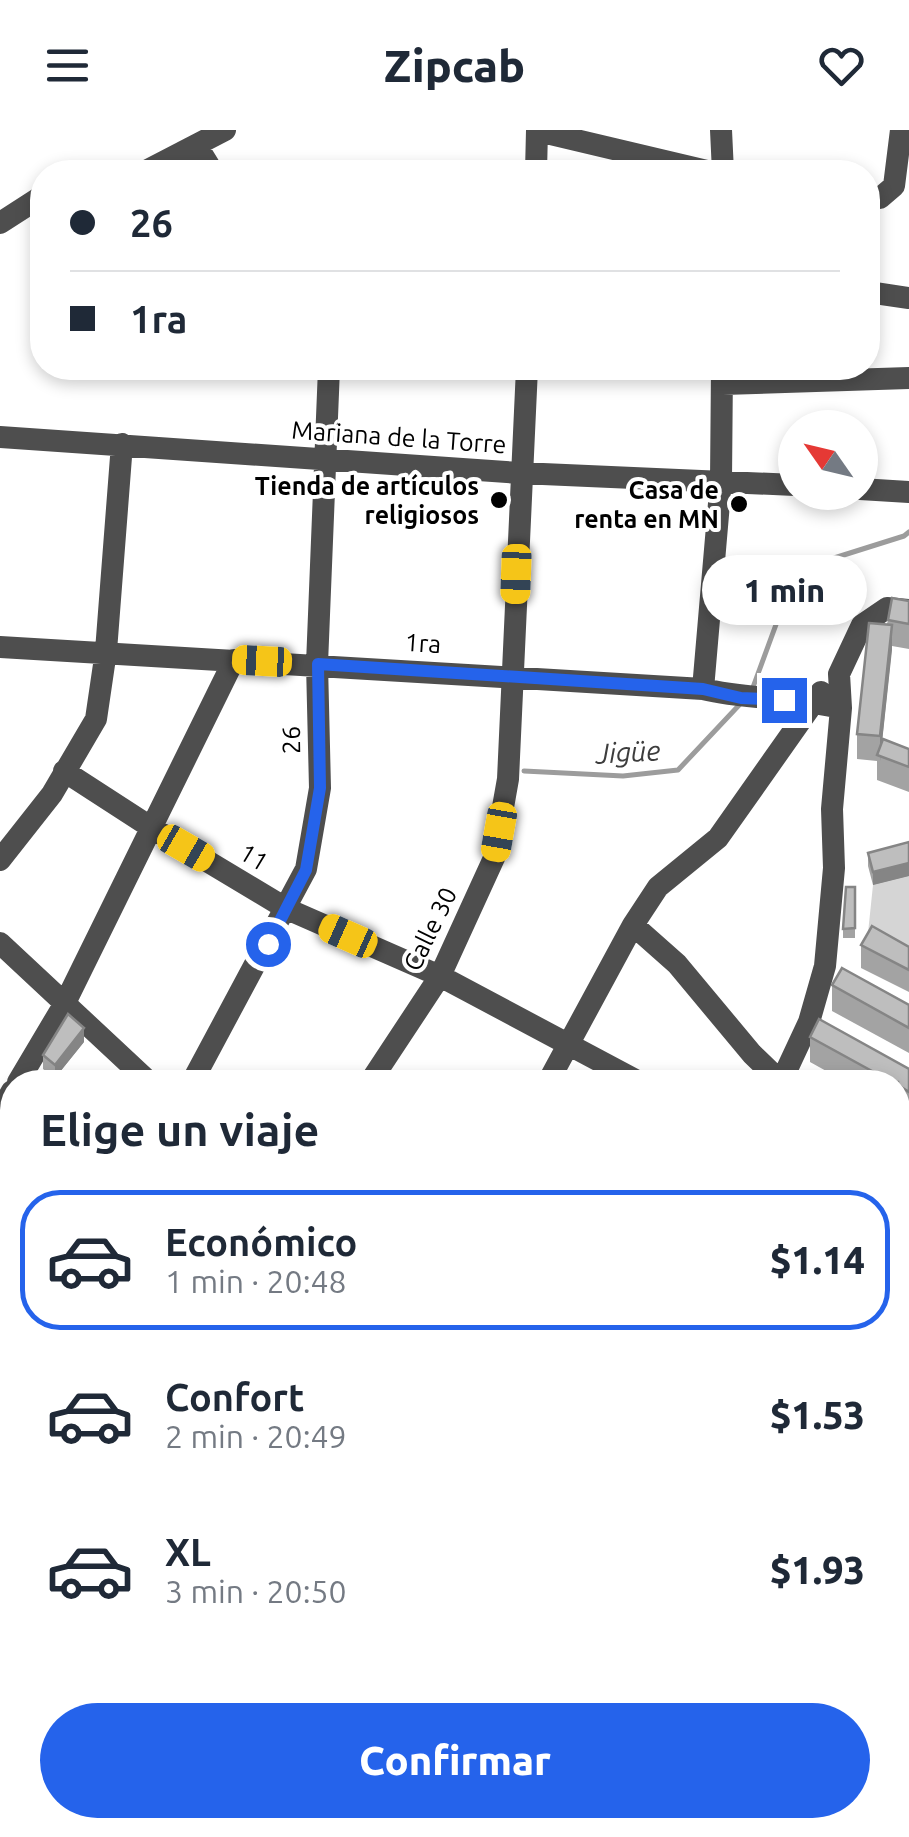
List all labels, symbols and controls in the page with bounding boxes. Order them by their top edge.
icon: menu [40,38,95,93]
icon: heart [814,38,869,93]
text: Zipcab [384,40,525,91]
text: 26 [130,202,173,244]
text: 1ra [130,298,187,340]
north arrow [778,410,878,510]
map controls [778,410,878,510]
street label: Mariana de la Torre [291,416,507,458]
place label: Tienda de artículos religiosos [255,472,479,529]
place label: Casa de renta en MN [574,476,719,533]
marker: Tienda de artículos religiosos [488,489,510,511]
marker: Casa de renta en MN [728,493,750,515]
car [500,543,532,605]
callout: 1 min [702,555,866,625]
text: 1 min [744,572,825,608]
street label: 1ra [404,628,442,658]
car [231,644,293,678]
route end [762,678,807,723]
street label: 26 [277,726,305,754]
water label: Jigüe [593,734,661,769]
car [479,800,519,864]
car [153,820,219,876]
street label: 11 [235,838,273,876]
street label: Calle 30 [398,883,462,975]
car [314,910,382,962]
route start [246,922,291,967]
text: Elige un viaje [40,1104,320,1155]
icon: car [45,1215,135,1305]
text: Económico [165,1221,357,1263]
text: $1.14 [770,1239,865,1281]
text: 1 min · 20:48 [165,1263,347,1299]
icon: car [45,1370,135,1460]
text: Confort [165,1376,304,1418]
text: $1.53 [770,1394,865,1436]
text: 2 min · 20:49 [165,1418,347,1454]
icon: car [45,1525,135,1615]
text: XL [165,1531,211,1573]
text: $1.93 [770,1549,865,1591]
text: 3 min · 20:50 [165,1573,347,1609]
button: Confirmar [40,1703,870,1818]

